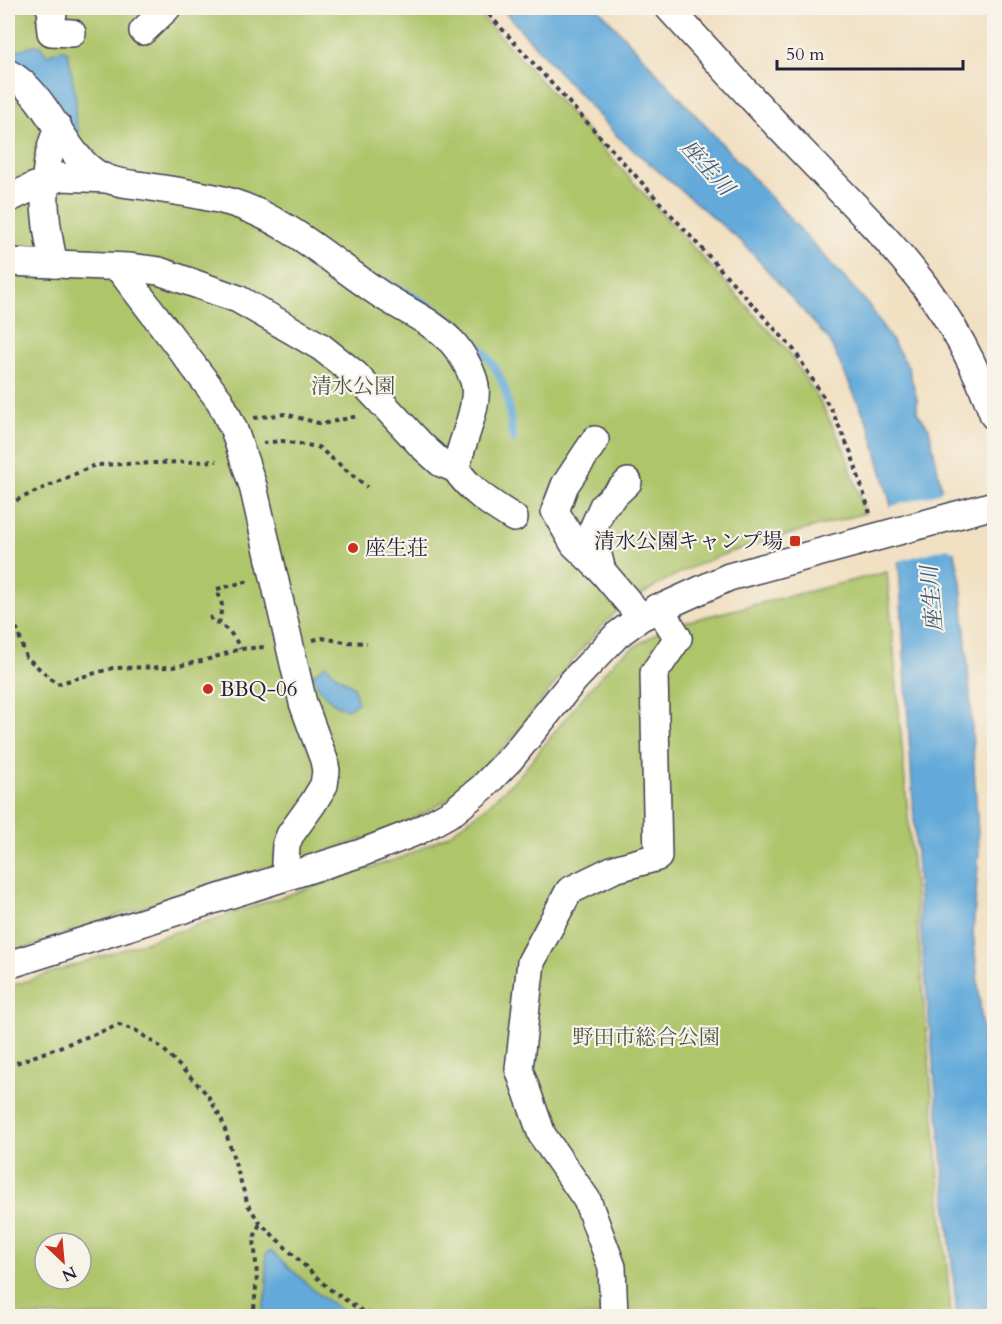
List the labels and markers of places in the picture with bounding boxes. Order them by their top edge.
place label: 清水公園キャンプ場 [594,527,783,556]
place label: 座生荘 [365,534,428,563]
marker: 清水公園キャンプ場 [788,534,802,548]
marker: 座生荘 [346,541,360,555]
place label: BBQ-06 [220,675,298,704]
marker: BBQ-06 [201,682,215,696]

